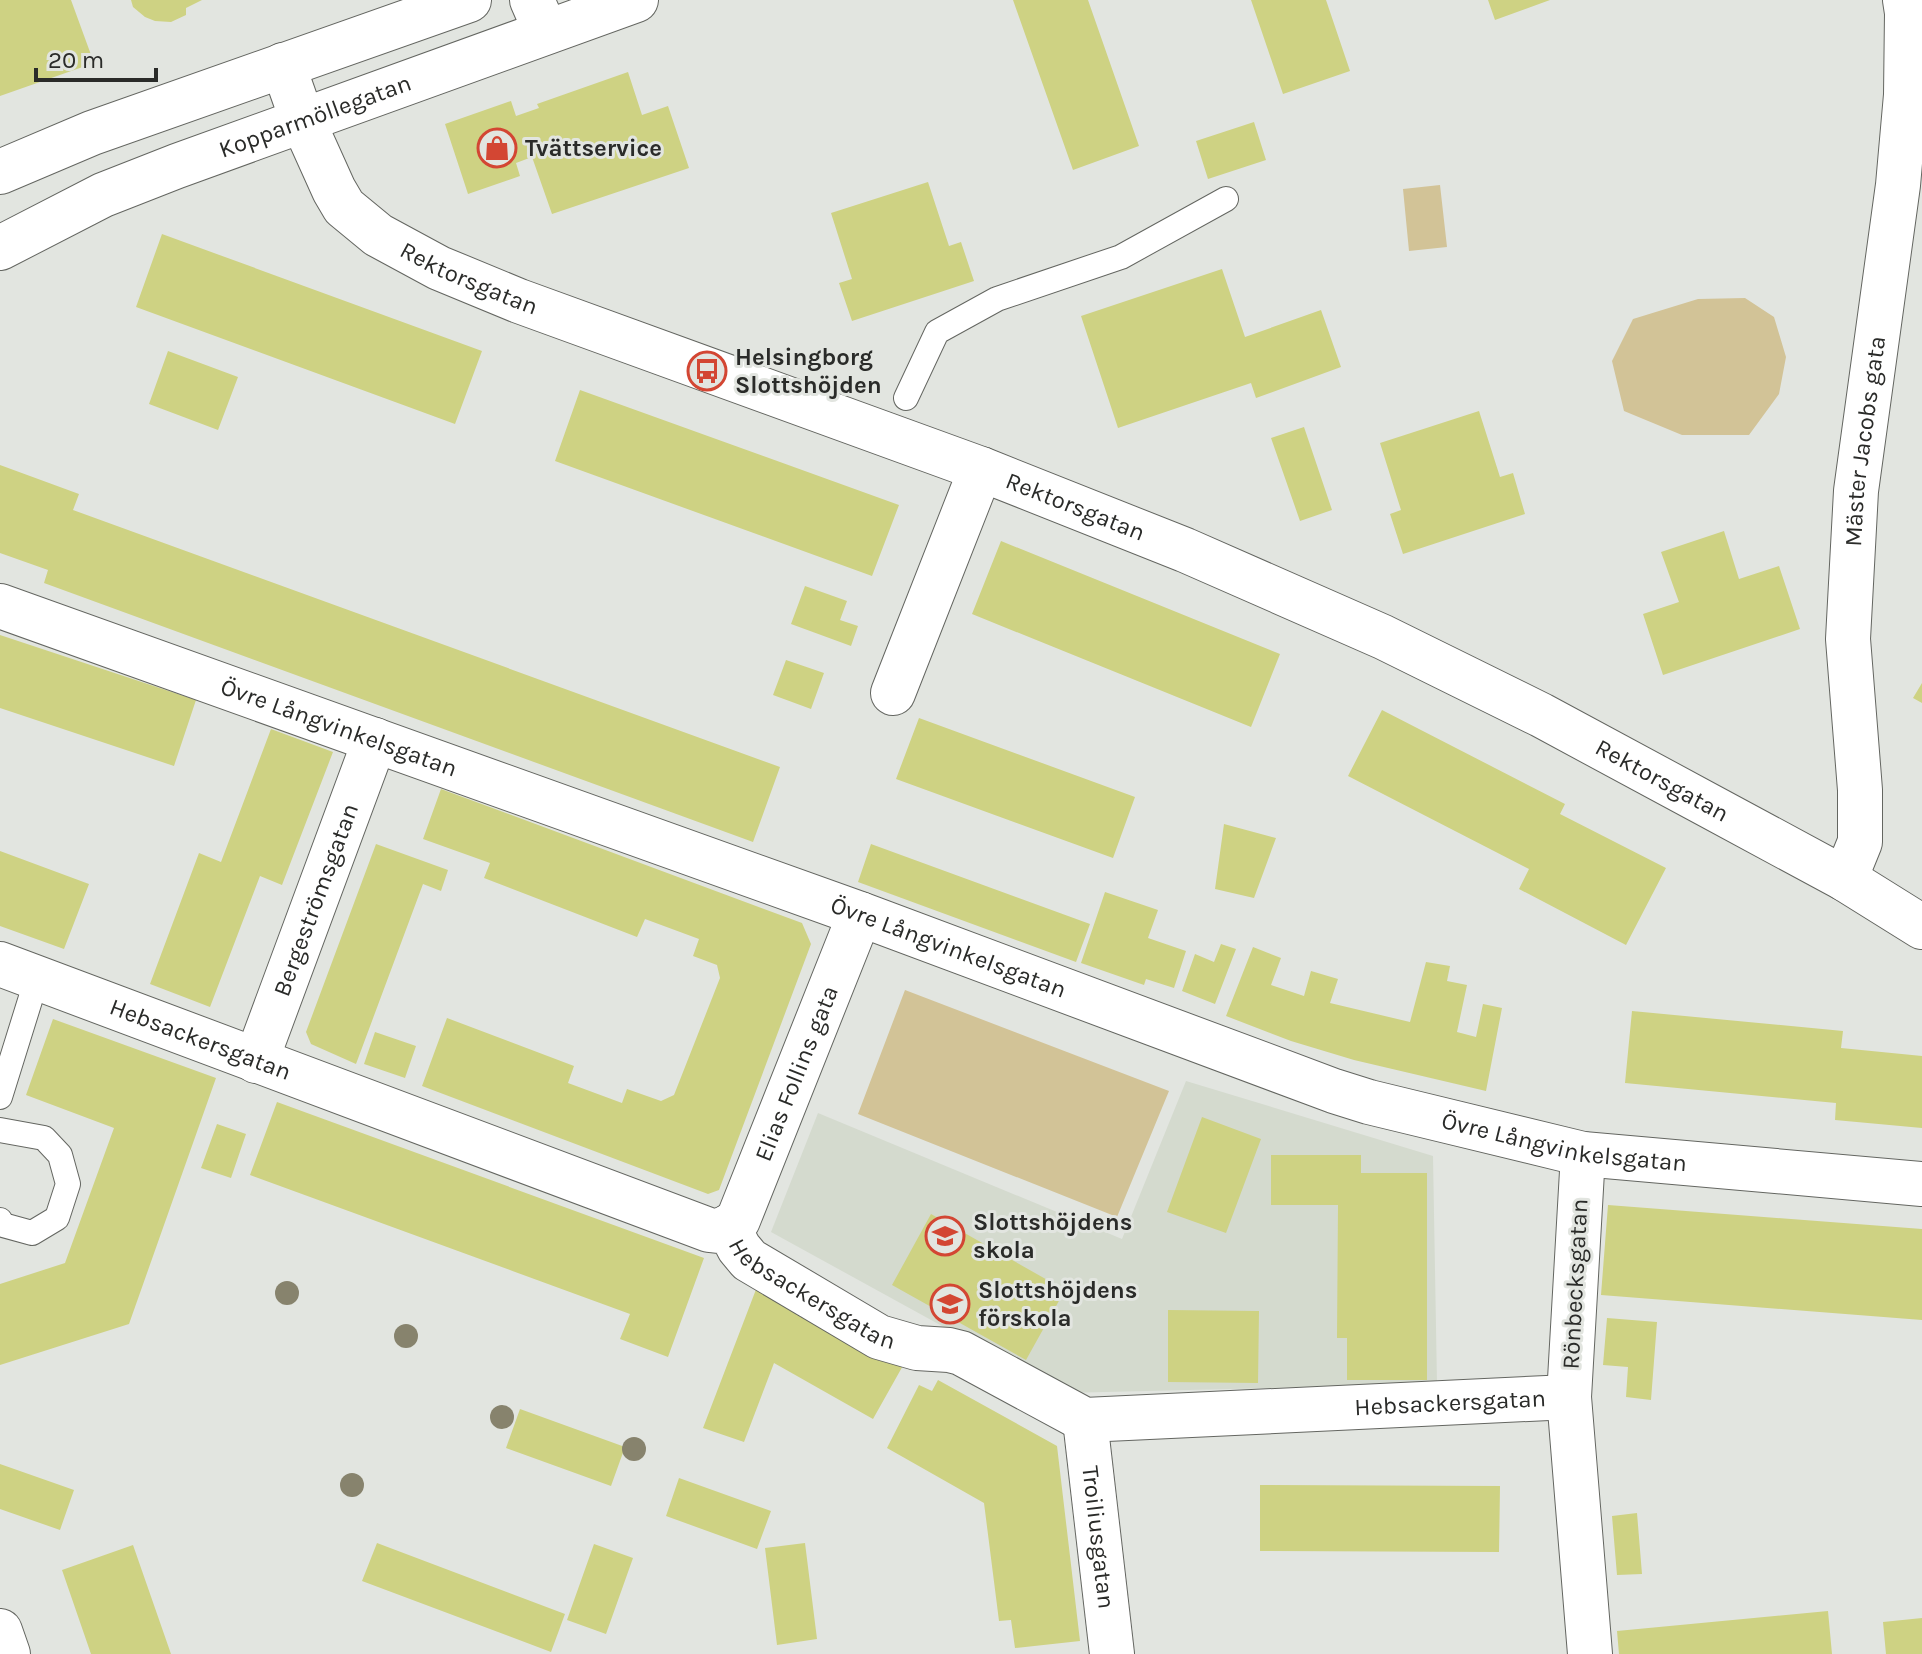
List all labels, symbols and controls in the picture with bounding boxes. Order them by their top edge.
scale bar [36,32,156,82]
text: 20 m [48,46,104,74]
street label: Kopparmöllegatan [215,68,415,164]
shop icon: Tvättservice [476,127,518,169]
place label: Tvättservice [525,134,662,162]
street label: Rektorsgatan [395,236,542,321]
street label: Mäster Jacobs gata [1839,334,1891,547]
place label: Helsingborg Slottshöjden [735,343,882,399]
bus stop icon: Helsingborg Slottshöjden [686,350,728,392]
street label: Rektorsgatan [1002,466,1149,547]
street label: Övre Långvinkelsgatan [217,672,461,783]
street label: Rektorsgatan [1591,733,1734,828]
street label: Bergeströmsgatan [267,799,364,1000]
street label: Övre Långvinkelsgatan [827,891,1070,1004]
street label: Elias Follins gata [749,982,844,1165]
street label: Hebsackersgatan [106,992,295,1086]
street label: Övre Långvinkelsgatan [1439,1106,1688,1177]
street label: Rönbecksgatan [1557,1198,1593,1370]
place label: Slottshöjdens skola [973,1208,1132,1264]
school or university icon: Slottshöjdens skola [924,1215,966,1257]
street label: Hebsackersgatan [723,1234,899,1355]
place label: Slottshöjdens förskola [978,1276,1137,1332]
school or university icon: Slottshöjdens förskola [929,1283,971,1325]
street label: Hebsackersgatan [1354,1384,1546,1421]
street label: Troiliusgatan [1076,1464,1121,1610]

